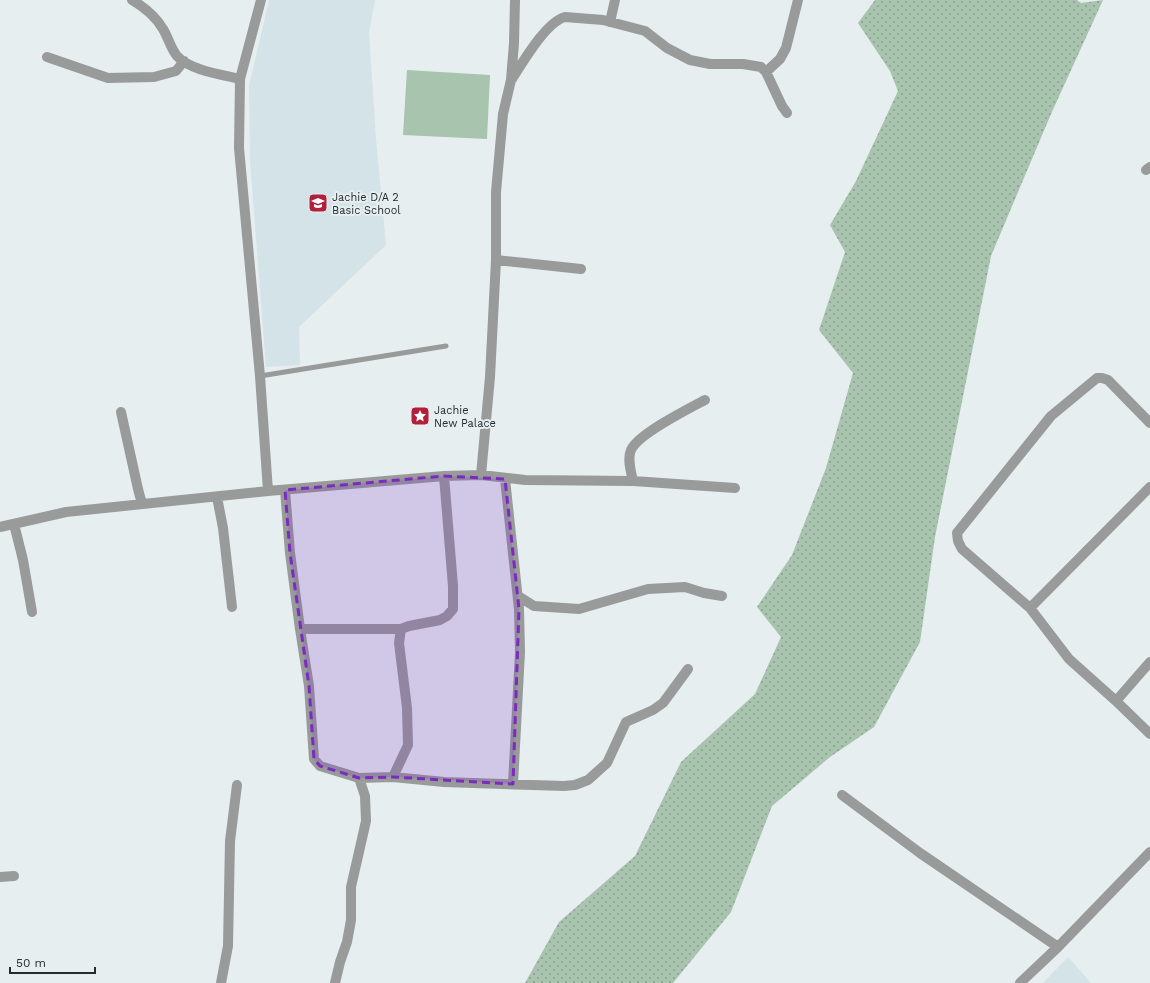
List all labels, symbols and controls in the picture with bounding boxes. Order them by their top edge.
place label: Jachie D/A 2 Basic School [332,191,401,217]
school or university icon: Jachie D/A 2 Basic School [307,192,329,214]
place label: Jachie New Palace [434,404,496,430]
place icon: Jachie New Palace [409,405,431,427]
scale bar [10,949,95,975]
text: 50 m [16,956,46,970]

